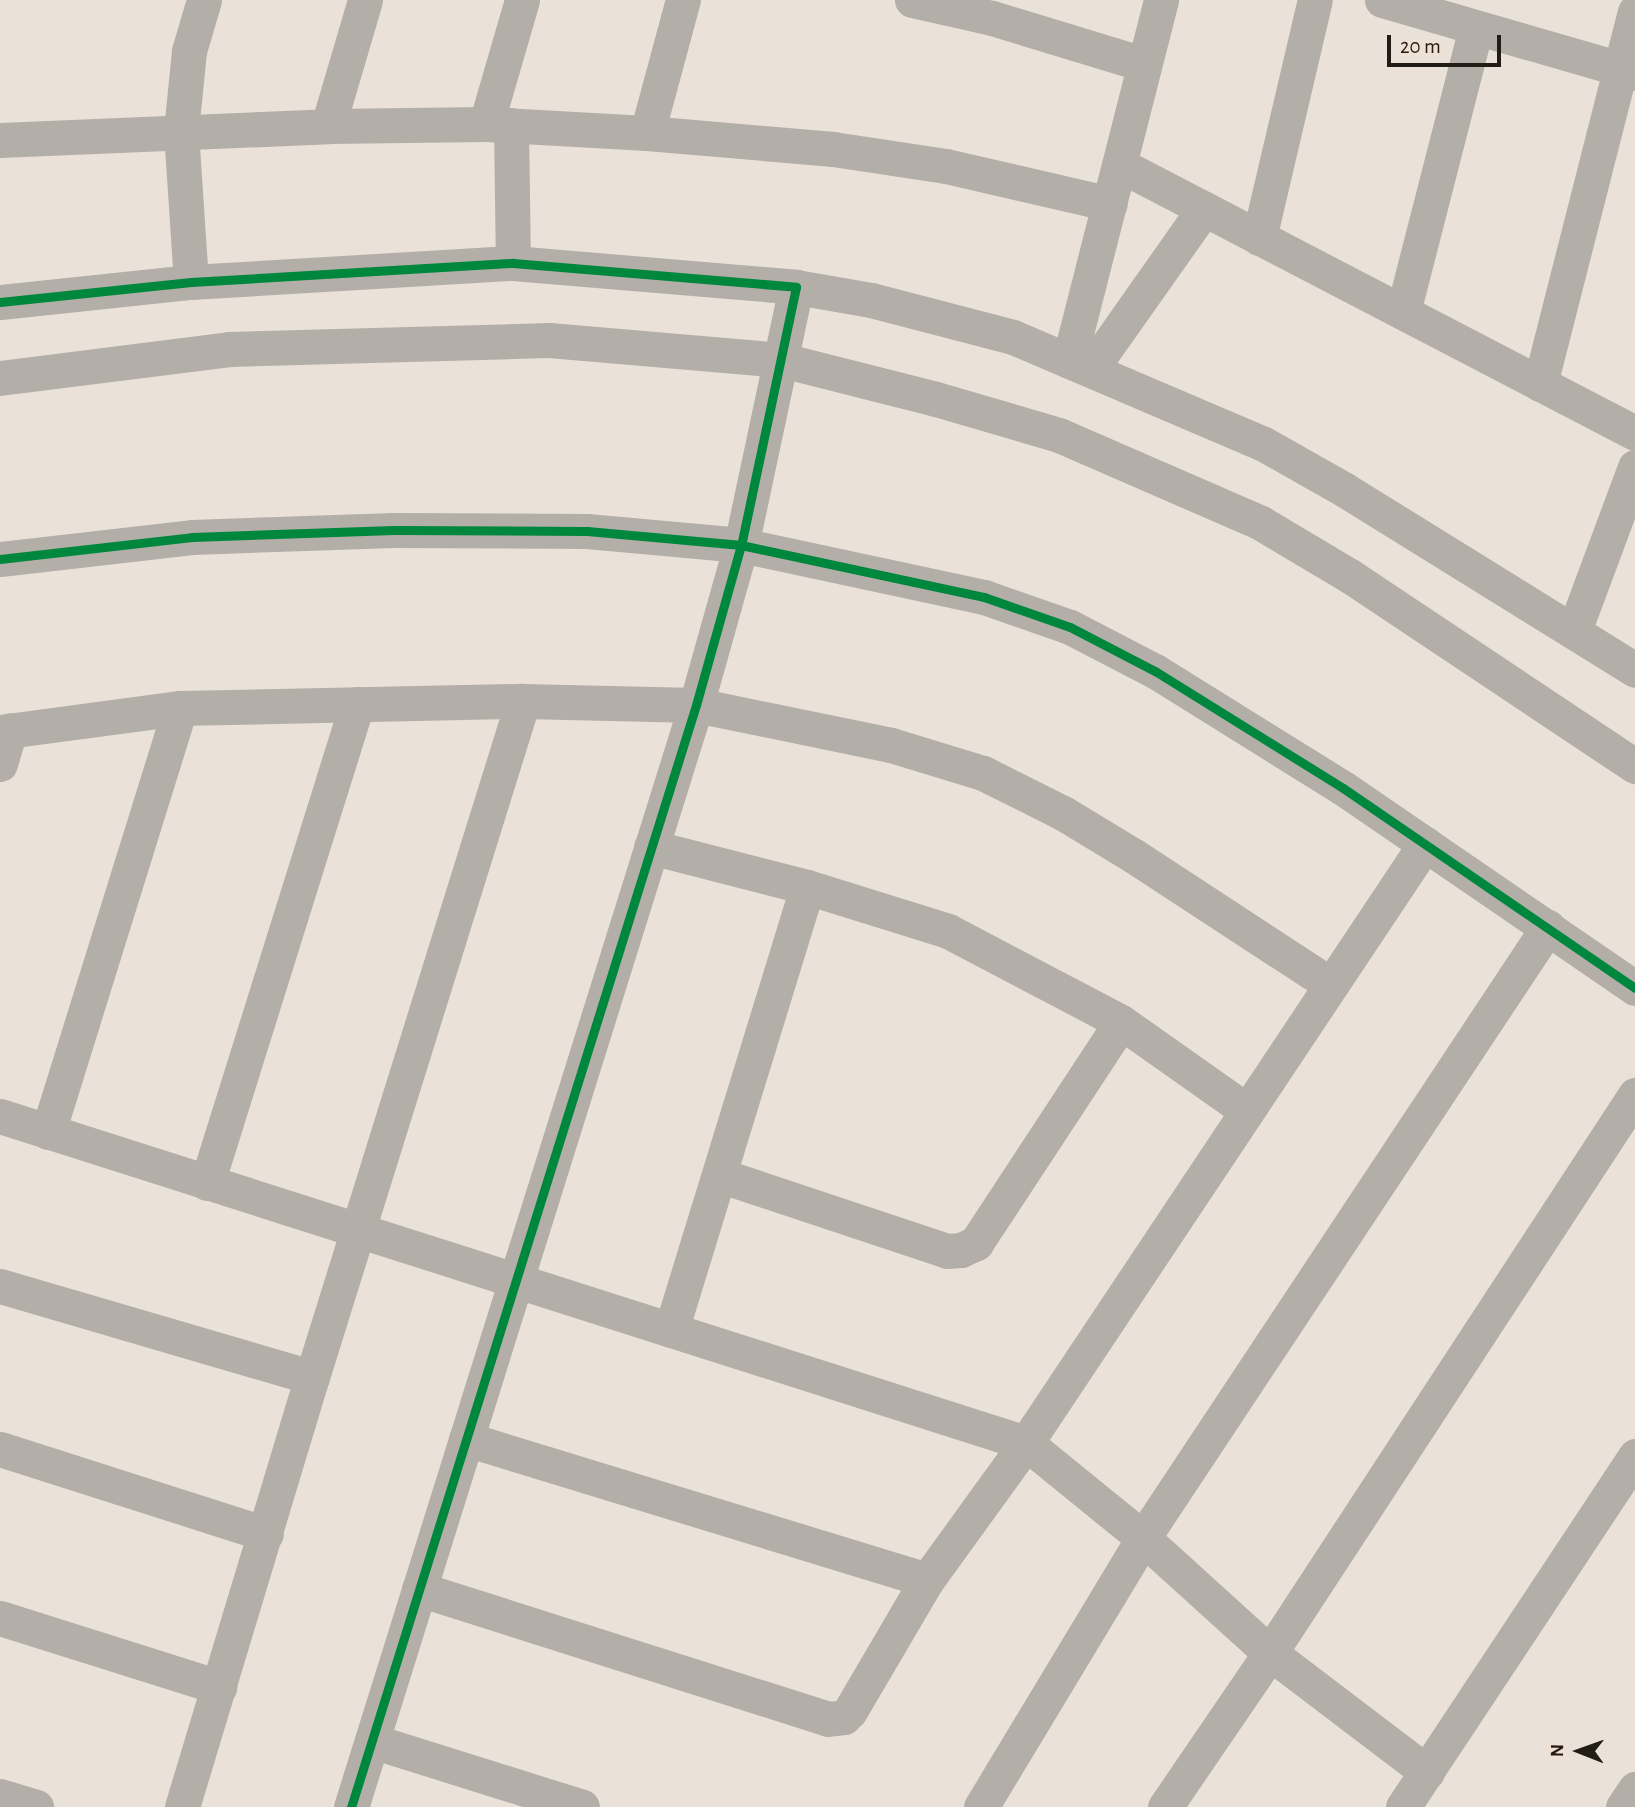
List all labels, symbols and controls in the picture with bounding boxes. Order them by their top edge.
scale bar [1390,21,1504,65]
text: 20 m [1400,36,1441,57]
north arrow [1544,1716,1614,1786]
text: N [1548,1744,1567,1757]

